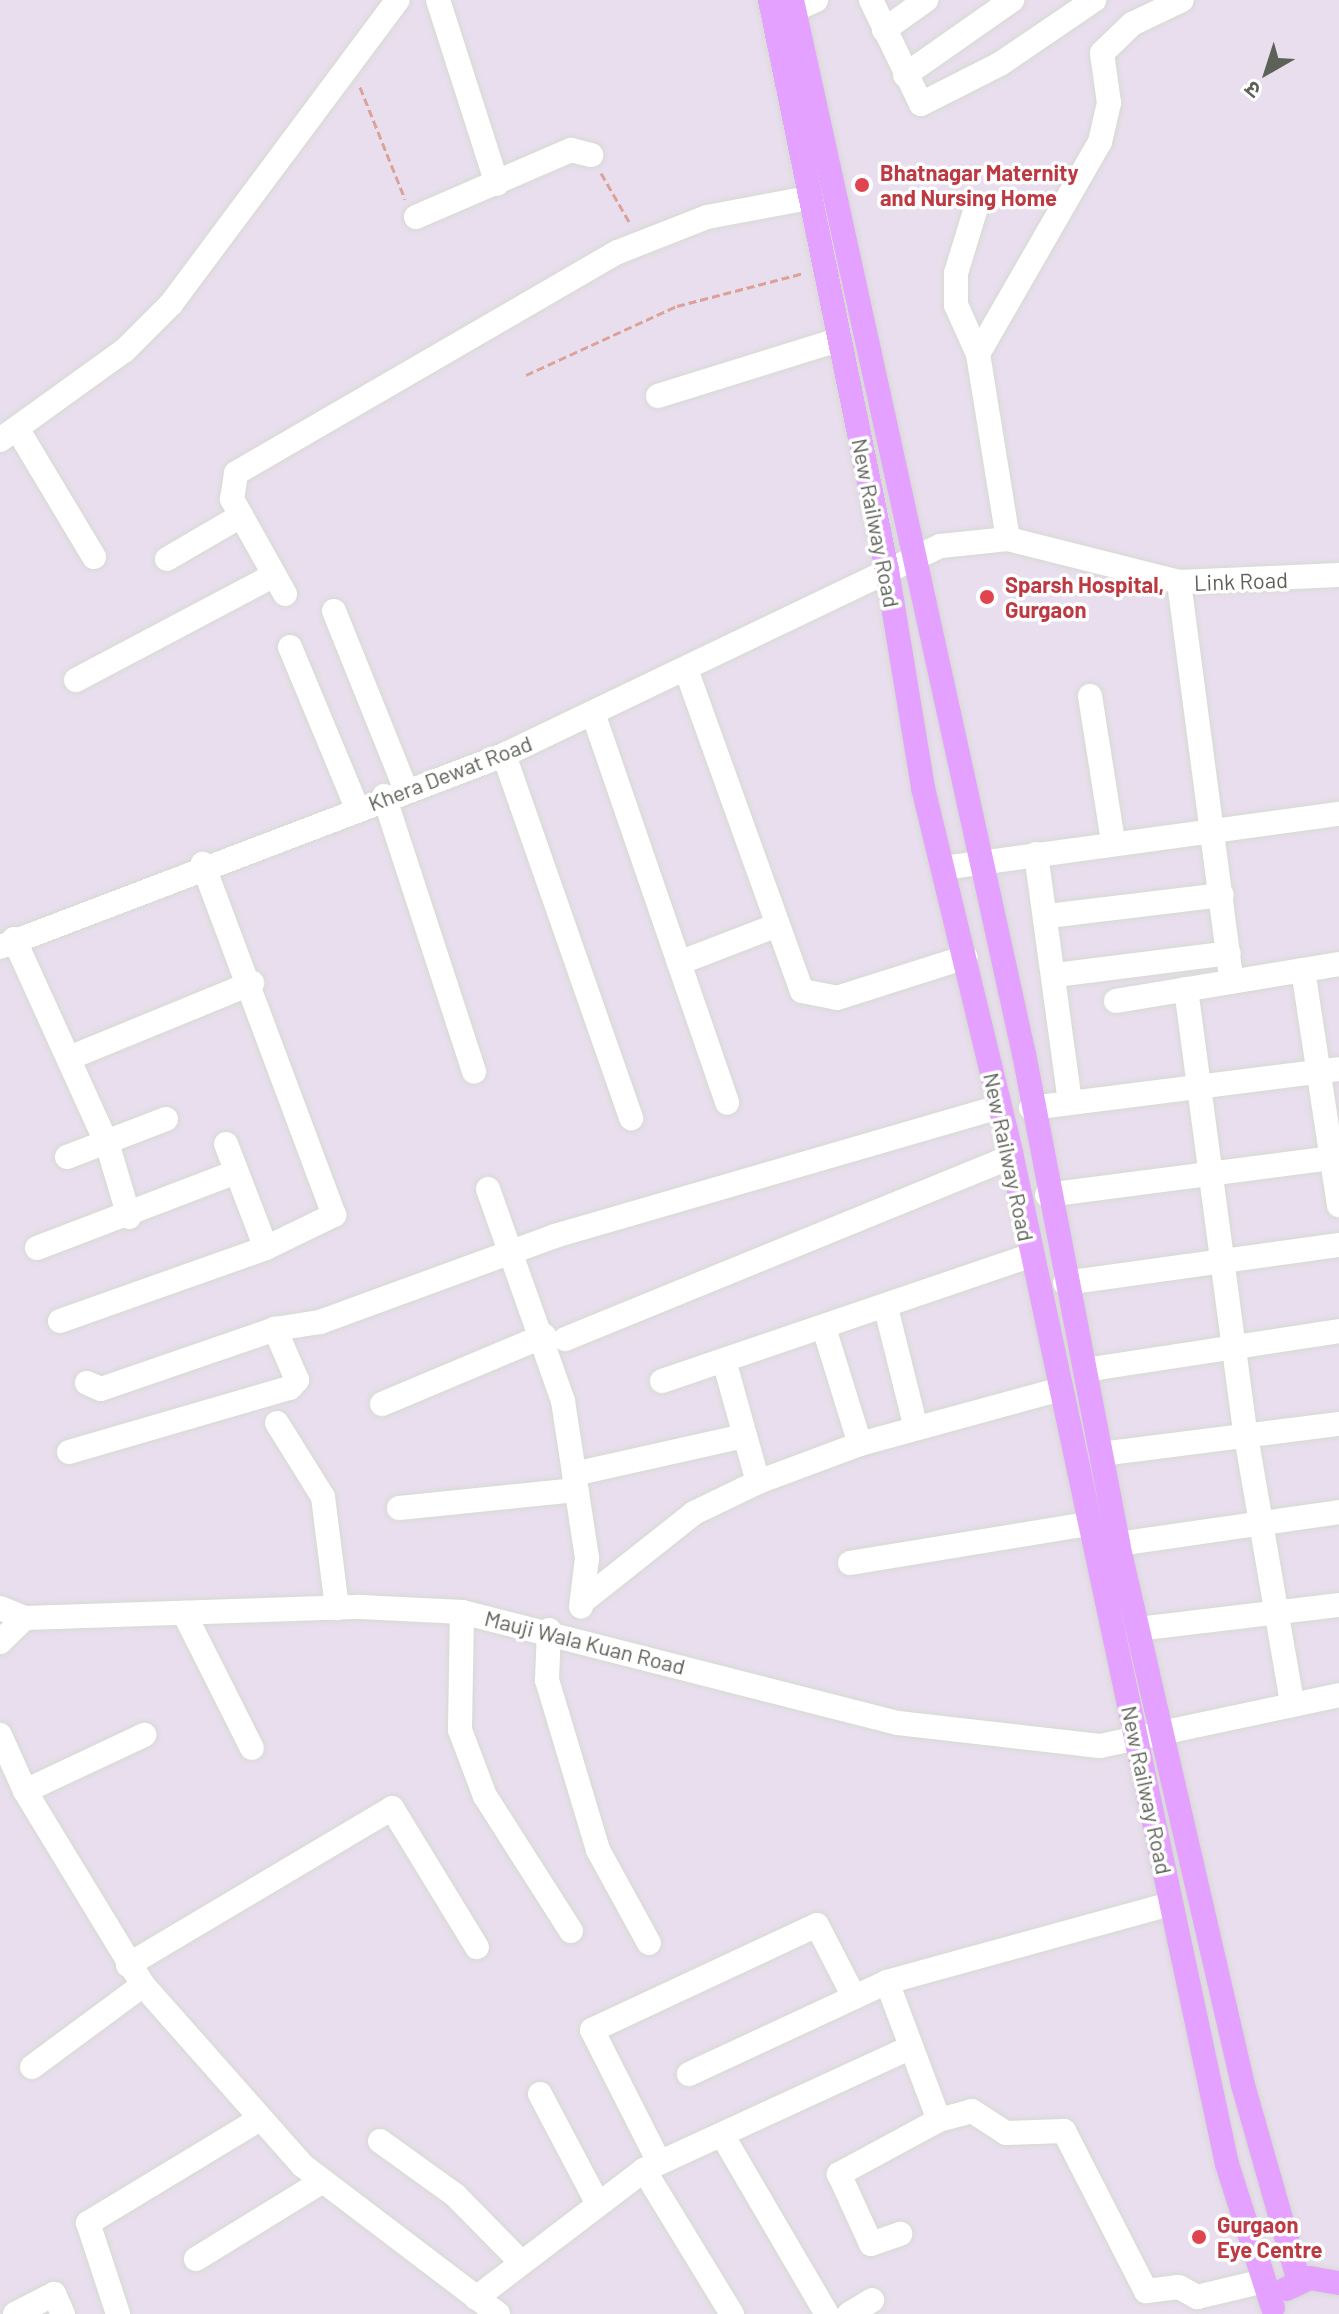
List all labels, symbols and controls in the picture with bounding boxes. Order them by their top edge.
north arrow [1227,32,1307,112]
text: उ [1239,76,1265,105]
place label: Bhatnagar Maternity and Nursing Home [880,159,1079,210]
marker: Bhatnagar Maternity and Nursing Home [851,174,873,196]
street label: New Railway Road [847,436,905,610]
street label: Link Road [1194,566,1288,596]
place label: Sparsh Hospital, Gurgaon [1005,571,1164,622]
marker: Sparsh Hospital, Gurgaon [976,586,998,608]
street label: Khera Dewat Road [364,730,536,816]
street label: New Railway Road [978,1070,1040,1244]
street label: Mauji Wala Kuan Road [482,1604,688,1680]
street label: New Railway Road [1116,1703,1178,1877]
place label: Gurgaon Eye Centre [1217,2211,1323,2262]
marker: Gurgaon Eye Centre [1188,2226,1210,2248]

